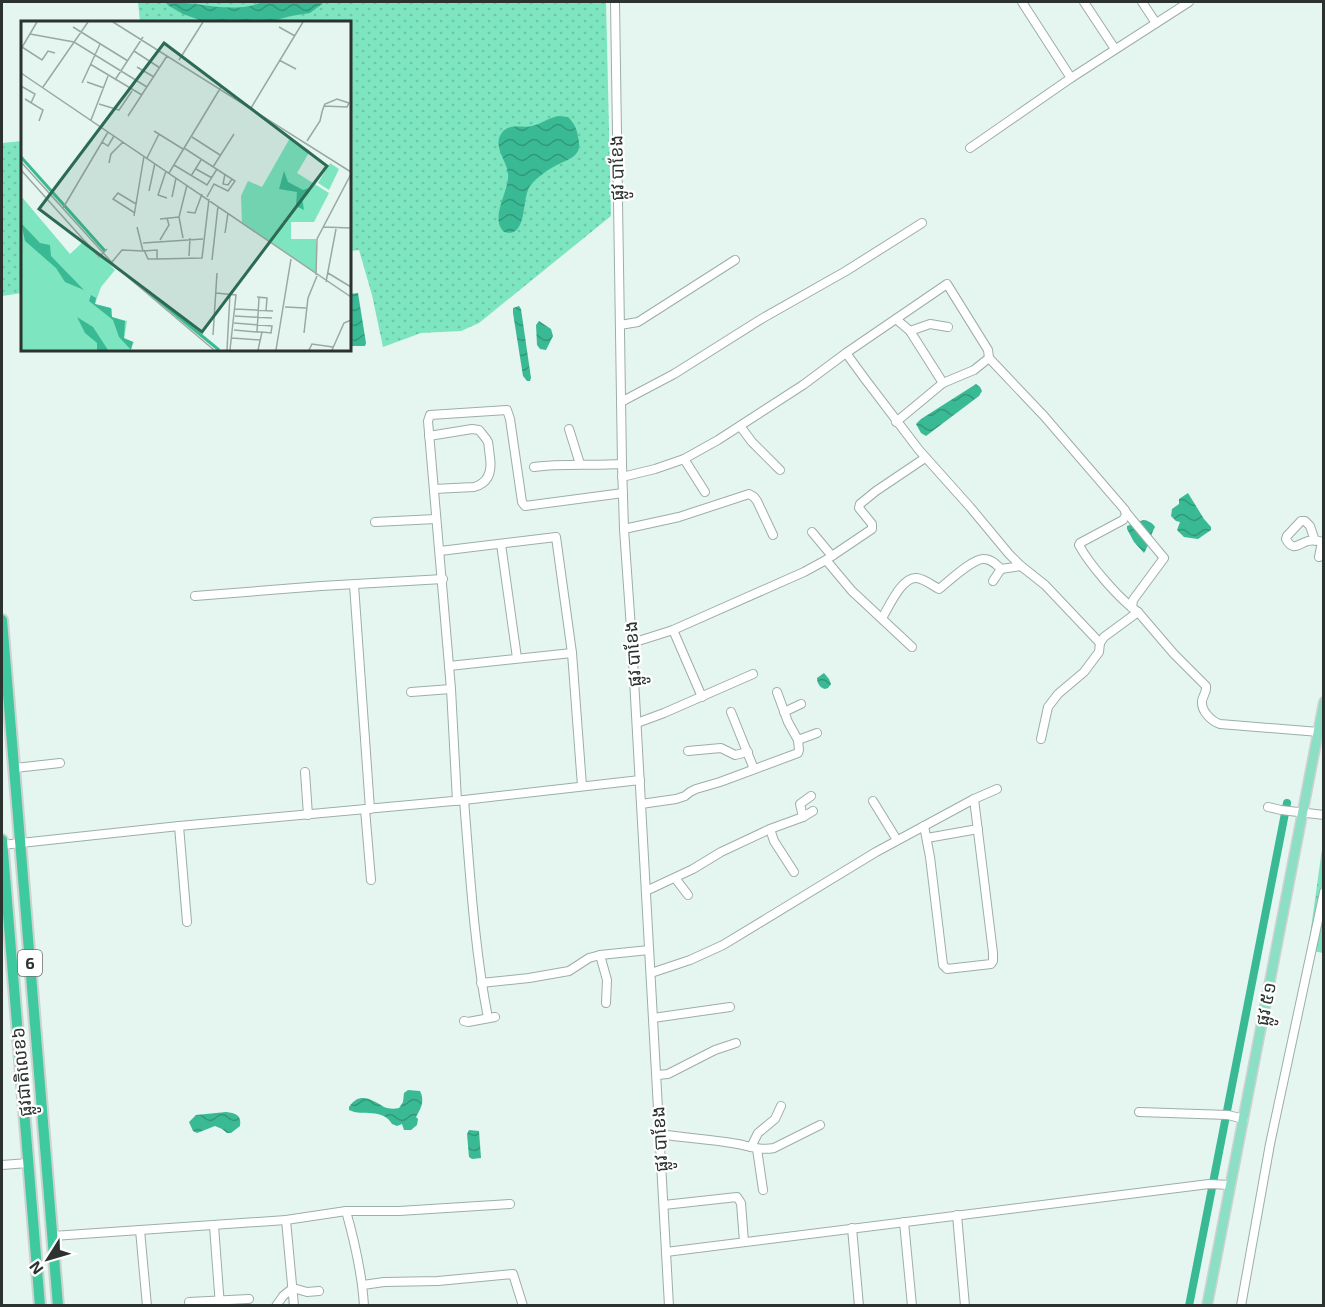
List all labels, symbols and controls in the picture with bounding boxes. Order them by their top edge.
inset map [21,21,351,351]
street label: ផ្លូវ បាខែង [604,135,634,201]
street label: ផ្លូវ បាខែង [619,620,652,688]
road number: 6 [18,950,42,976]
street label: ផ្លូវ ៥១ [1250,980,1286,1029]
street label: ផ្លូវជាតិលេខ៦ [6,1026,42,1118]
street label: ផ្លូវ បាខែង [646,1105,678,1173]
north arrow [18,1229,78,1289]
text: N [25,1258,47,1279]

